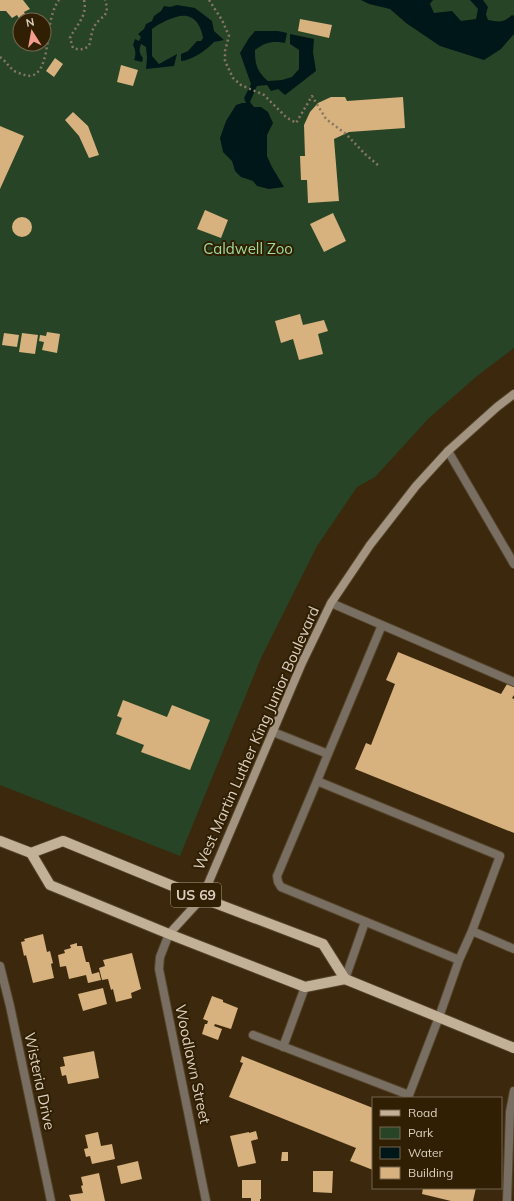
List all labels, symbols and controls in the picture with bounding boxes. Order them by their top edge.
north arrow [12,12,52,52]
text: N [25,15,36,30]
park label: Caldwell Zoo [203,239,293,258]
street label: West Martin Luther King Junior Boulevard [189,603,323,873]
road number: US 69 [171,883,221,907]
street label: Woodlawn Street [171,1003,215,1125]
street label: Wisteria Drive [20,1031,60,1131]
legend [372,1097,502,1189]
text: Road [408,1105,437,1120]
text: Park [408,1125,434,1140]
text: Water [408,1145,444,1160]
text: Building [408,1165,453,1180]

